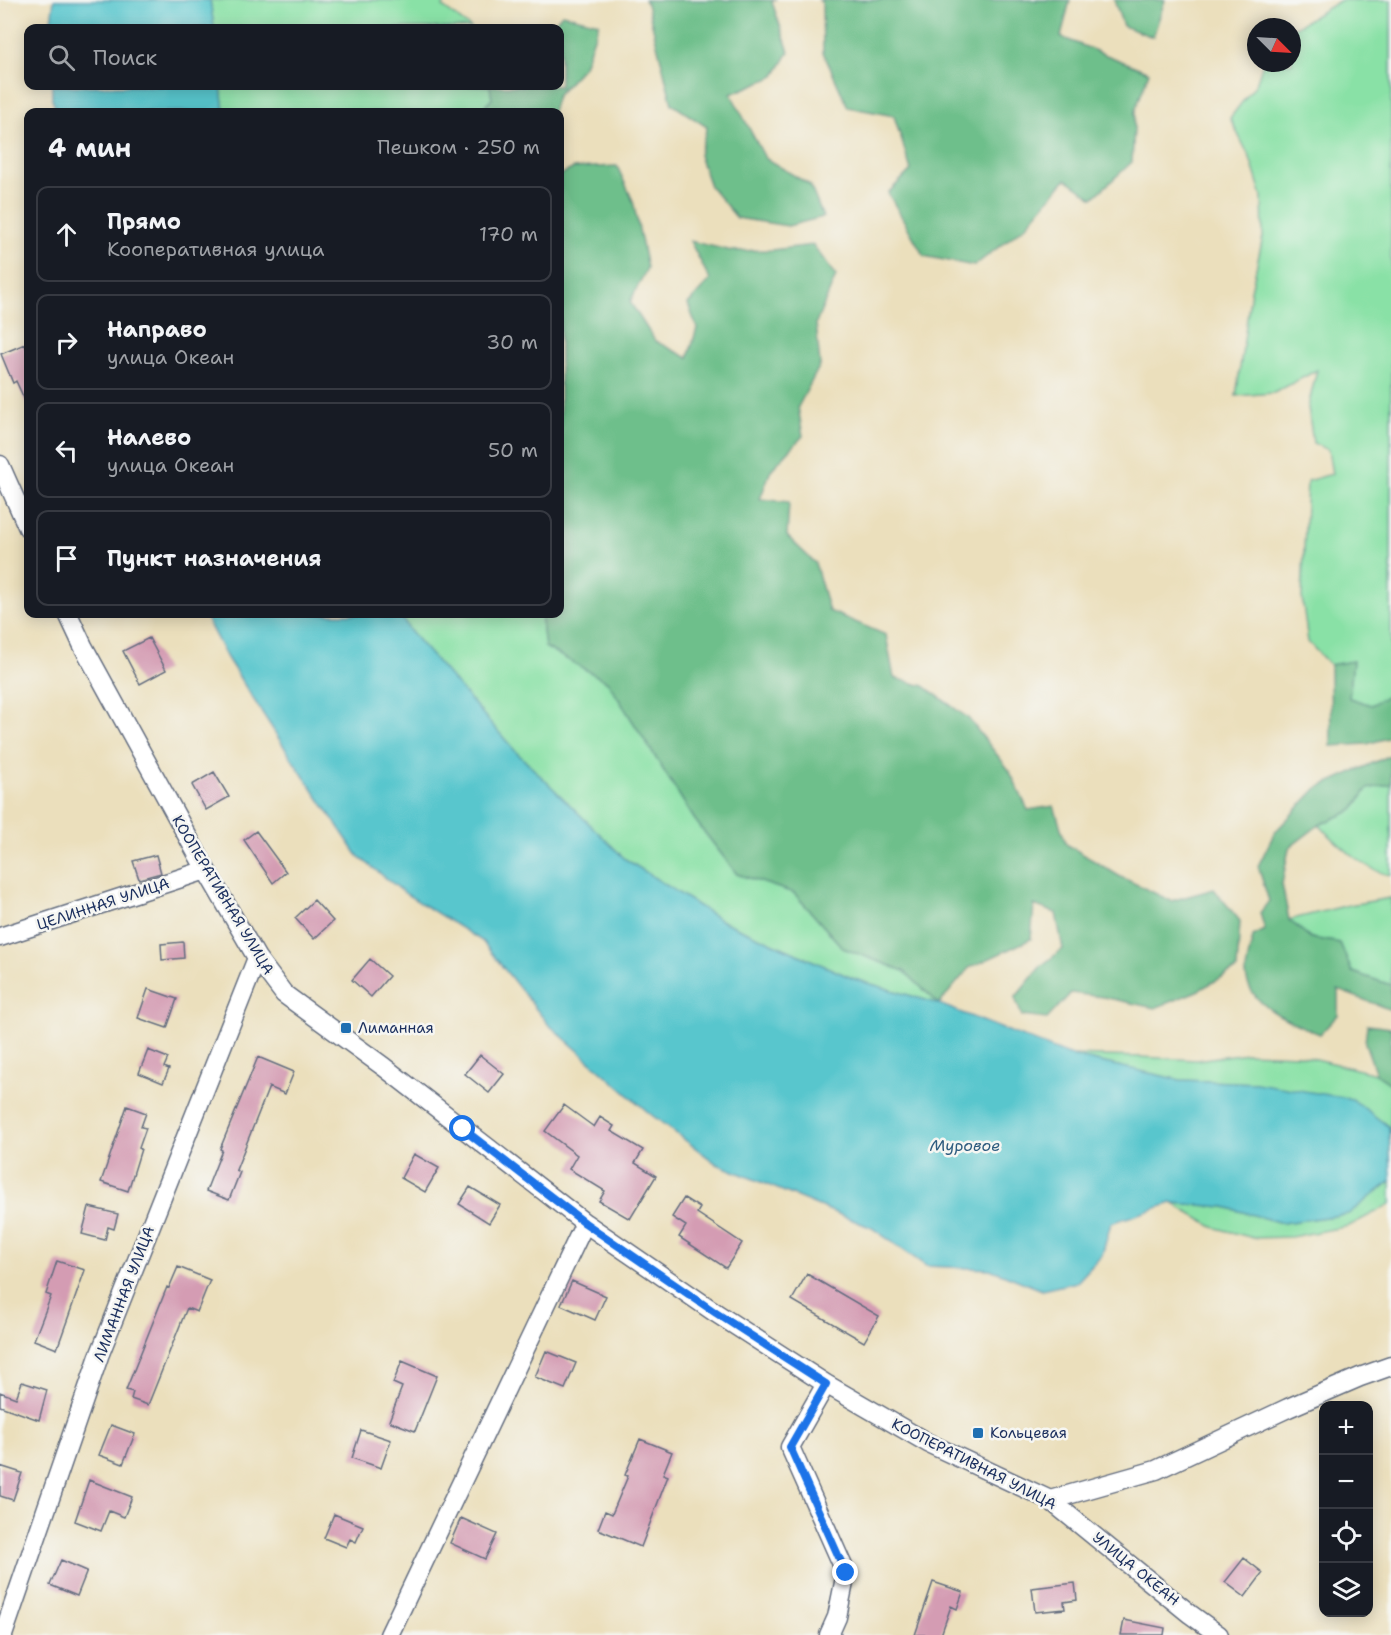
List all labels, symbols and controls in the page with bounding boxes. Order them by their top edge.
north arrow [1247,18,1301,72]
search box [24,24,564,90]
icon: search [45,41,78,74]
text: Поиск [93,43,157,72]
text: 4 мин [48,130,131,165]
text: Пешком · 250 m [377,134,540,160]
text: Прямо [107,207,181,236]
icon: ahead [50,218,83,251]
text: 170 m [479,221,538,247]
text: Кооперативная улица [107,236,325,262]
text: Направо [107,315,207,344]
icon: right [50,326,83,359]
text: 30 m [486,329,538,355]
text: улица Океан [107,344,234,370]
text: Налево [107,423,191,452]
icon: left [50,434,83,467]
text: 50 m [488,437,538,463]
text: улица Океан [107,452,234,478]
icon: arrive [50,542,83,575]
text: Пункт назначения [107,544,321,573]
street label: КООПЕРАТИВНАЯ УЛИЦА [167,812,279,978]
street label: ЦЕЛИННАЯ УЛИЦА [34,873,172,935]
place label: Лиманная [358,1018,434,1038]
marker: Лиманная [339,1021,353,1035]
route start [449,1115,475,1141]
water label: Муровое [930,1135,1000,1156]
street label: ЛИМАННАЯ УЛИЦА [89,1223,159,1365]
map controls [1319,1401,1373,1617]
button: + [1319,1401,1373,1455]
street label: КООПЕРАТИВНАЯ УЛИЦА [888,1414,1060,1514]
place label: Кольцевая [990,1423,1067,1443]
marker: Кольцевая [971,1426,985,1440]
button: − [1319,1455,1373,1509]
button: locate [1319,1509,1373,1563]
street label: УЛИЦА ОКЕАН [1088,1528,1184,1610]
route end [832,1559,858,1585]
button: layers [1319,1563,1373,1617]

